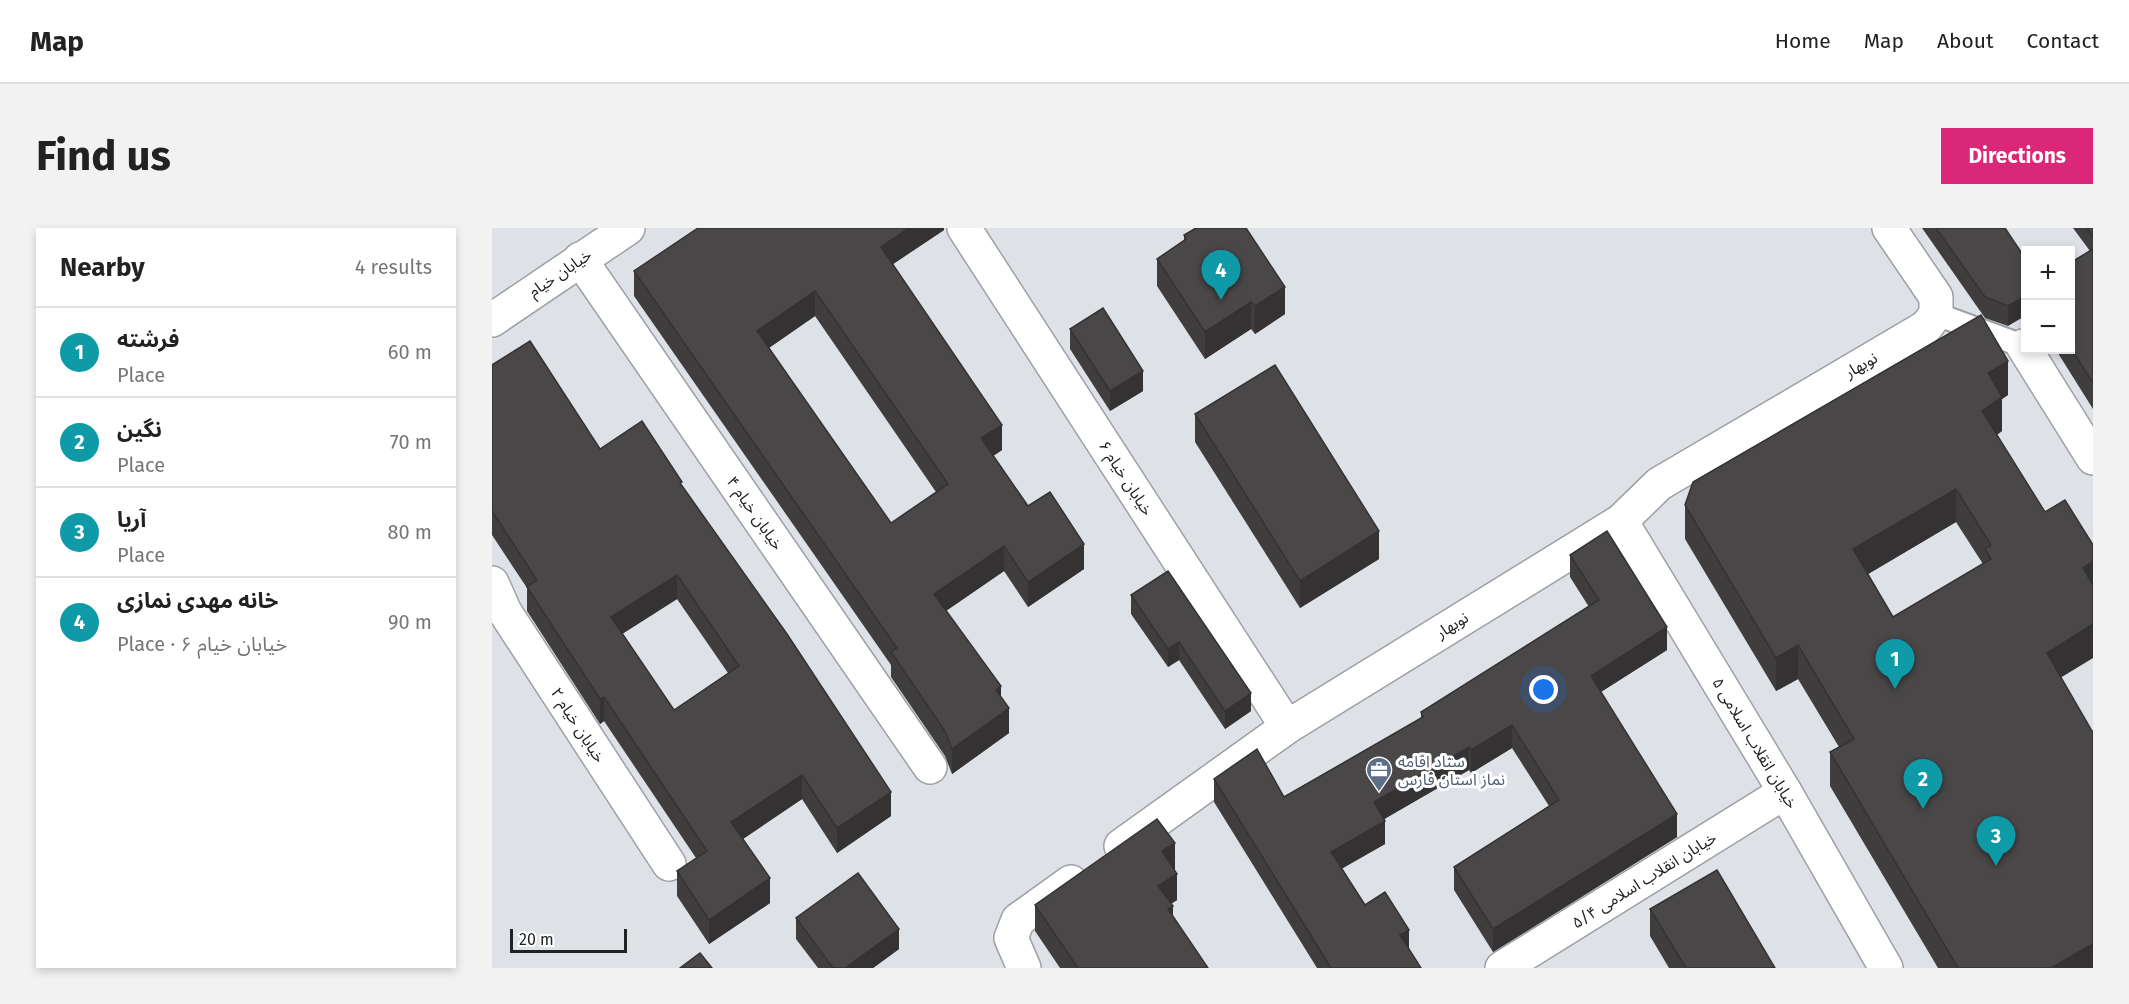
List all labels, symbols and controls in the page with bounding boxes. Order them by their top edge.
text: Map [30,25,84,58]
text: Home [1775,28,1831,54]
text: Map [1864,28,1904,54]
text: About [1937,28,1994,54]
text: Contact [2027,28,2099,54]
button: Directions [1941,128,2093,184]
text: Find us [36,131,171,181]
street label: خیابان خیام [525,245,597,303]
map controls [2021,246,2075,354]
button: + [2021,246,2075,300]
pin: 4 [1202,250,1240,300]
text: Nearby [60,252,145,283]
text: 4 results [355,255,432,279]
button: − [2021,300,2075,354]
text: فرشته [117,326,179,353]
text: 1 [75,340,84,364]
text: 60 m [388,340,432,364]
street label: نوبهار [1840,348,1881,382]
text: Place [117,363,165,387]
text: نگین [117,416,162,443]
text: 2 [74,430,85,454]
text: 70 m [390,430,432,454]
street label: خیابان خیام ۶ [1092,437,1157,521]
text: Place [117,453,165,477]
street label: خیابان خیام ۴ [720,473,787,555]
text: آریا [117,506,146,533]
text: 3 [74,520,85,544]
text: 80 m [387,520,432,544]
text: Place [117,543,165,567]
text: خانه مهدی نمازی [117,587,278,614]
street label: نوبهار [1431,608,1472,643]
text: 4 [74,610,85,634]
text: 90 m [388,610,432,634]
text: Place · خیابان خیام ۶ [117,632,287,656]
pin: 1 [1876,640,1914,689]
street label: خیابان انقلاب اسلامی ۵ [1708,674,1802,812]
your location [1529,675,1558,704]
street label: خیابان خیام ۲ [544,684,609,768]
place label: ستاد اقامه نماز استان فارس [1398,752,1505,789]
office icon: ستاد اقامه نماز استان فارس [1364,755,1394,793]
pin: 2 [1904,760,1942,809]
pin: 3 [1976,816,2016,866]
street label: خیابان انقلاب اسلامی ۵/۴ [1568,828,1720,932]
scale bar [510,926,627,954]
text: 20 m [519,930,554,949]

